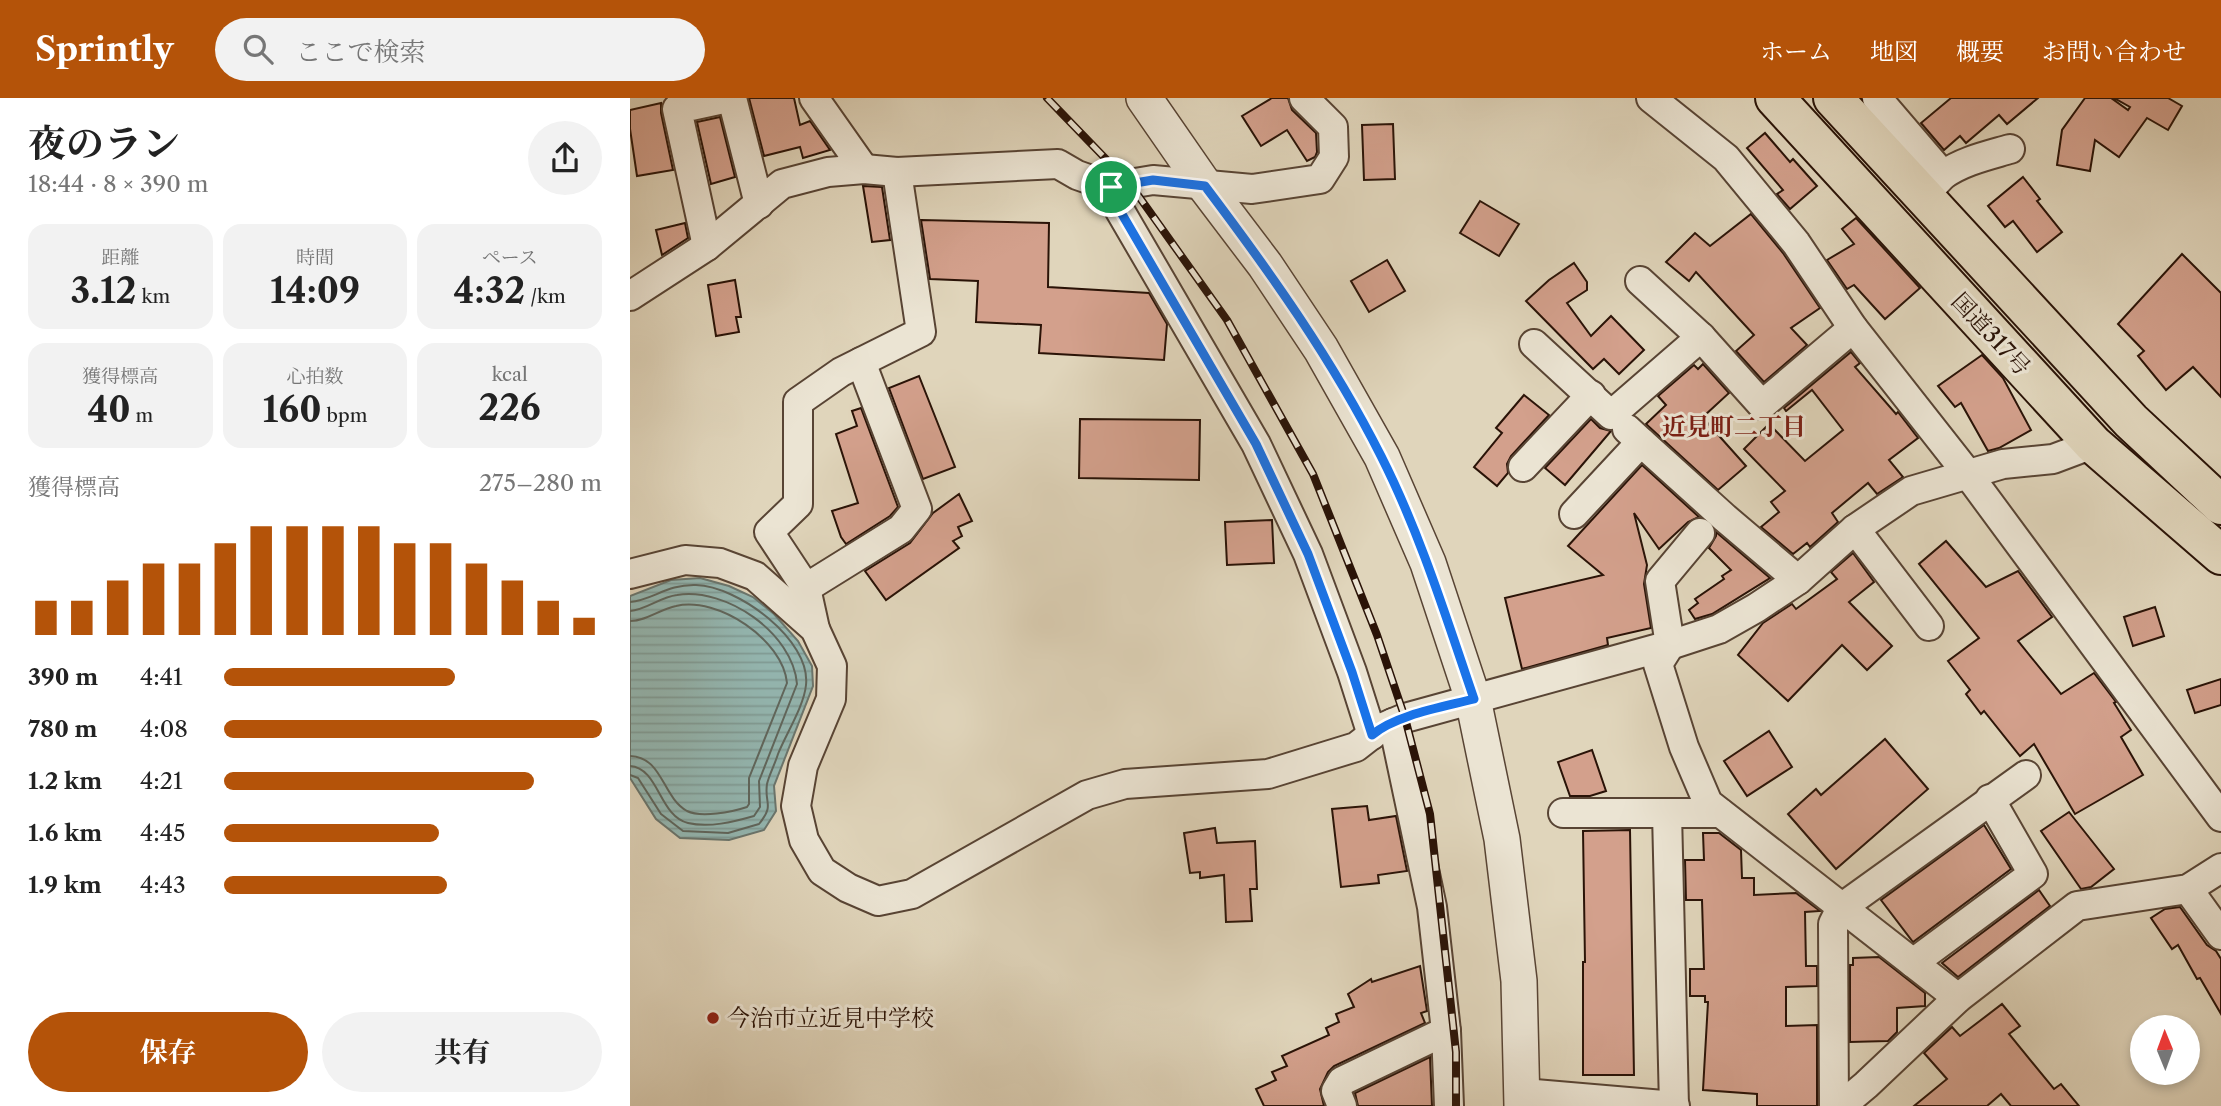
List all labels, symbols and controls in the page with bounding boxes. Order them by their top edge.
search box [215,18,705,81]
text: Sprintly [35,29,173,70]
icon: search [239,30,277,68]
text: ここで検索 [295,36,425,68]
text: ホーム [1760,37,1832,66]
text: 地図 [1870,37,1918,66]
text: 概要 [1956,37,2004,66]
text: お問い合わせ [2042,37,2186,66]
text: 夜のラン [28,120,180,167]
button: share [528,121,602,195]
pin [1081,157,1141,217]
icon: arrive [1092,168,1130,206]
text: 18:44 · 8 × 390 m [28,170,208,198]
text: 距離 [101,246,139,269]
text: 時間 [296,246,334,269]
text: ペース [482,246,538,269]
text: 3.12 [71,269,136,312]
text: 14:09 [270,269,360,312]
text: 4:32 [454,269,525,312]
text: km [136,285,170,308]
text: /km [525,285,566,308]
street label: 国道317号 [1946,287,2036,381]
text: kcal [492,363,528,386]
text: 獲得標高 [82,365,158,388]
text: 心拍数 [286,365,344,388]
text: 226 [479,386,541,429]
text: 40 [87,388,130,431]
text: 160 [263,388,322,431]
text: m [130,404,153,427]
text: bpm [322,404,367,427]
district label: 近見町二丁目 [1662,412,1806,441]
text: 275–280 m [479,469,602,497]
text: 獲得標高 [28,473,120,501]
text: 390 m [28,663,98,691]
text: 4:41 [140,663,183,691]
text: 780 m [28,715,98,743]
text: 4:08 [140,715,188,743]
text: 1.2 km [28,767,102,795]
text: 4:21 [140,767,183,795]
text: 1.6 km [28,819,102,847]
text: 4:45 [140,819,186,847]
text: 1.9 km [28,871,102,899]
text: 4:43 [140,871,186,899]
place label: 今治市立近見中学校 [727,1004,934,1032]
marker: 今治市立近見中学校 [705,1010,721,1026]
button: 保存 [28,1012,308,1092]
button: 共有 [322,1012,602,1092]
north arrow [2130,1015,2200,1085]
map controls [2130,1015,2200,1085]

